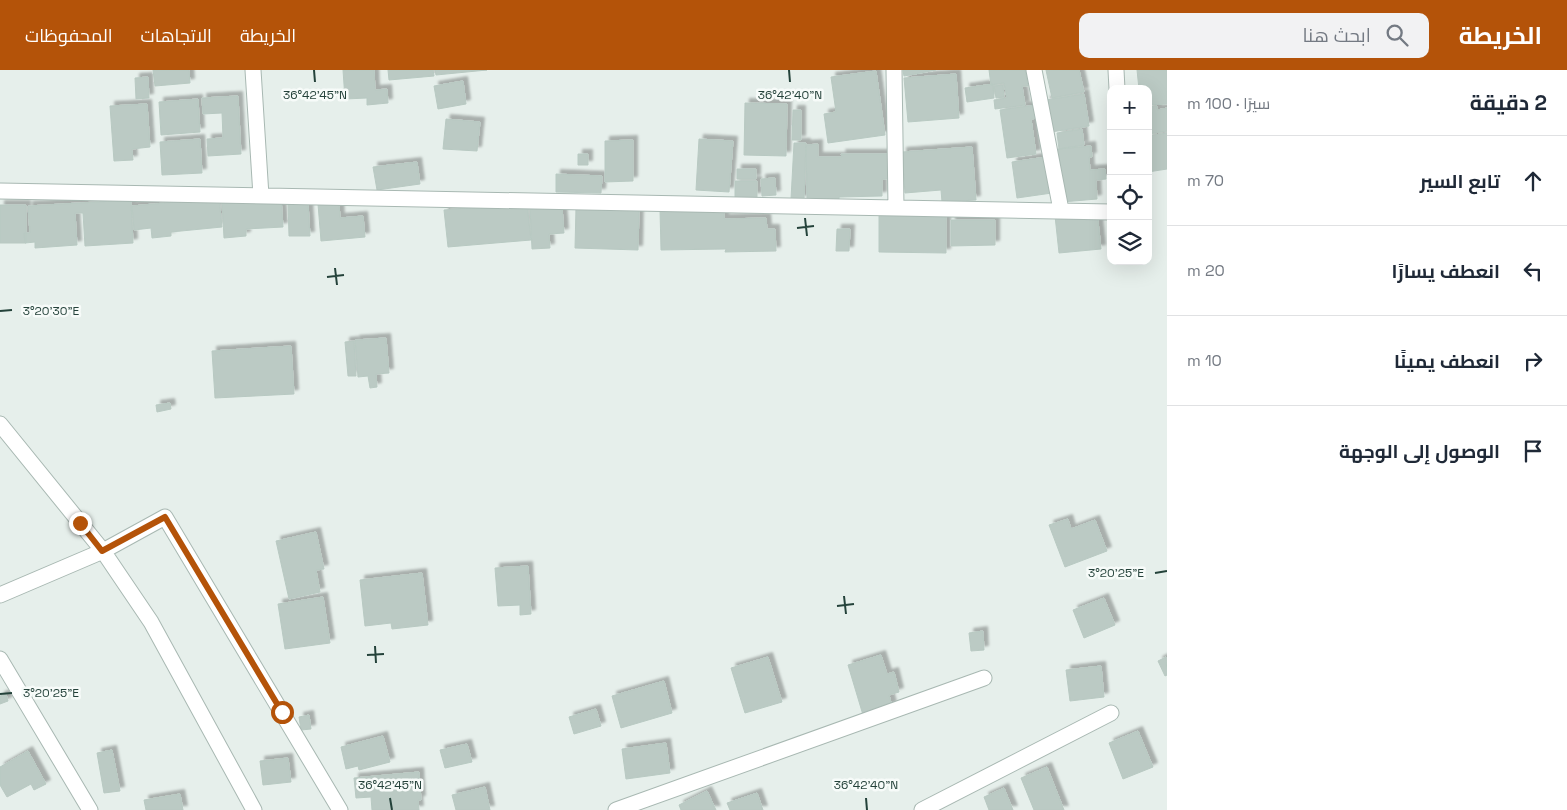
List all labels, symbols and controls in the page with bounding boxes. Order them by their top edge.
search box [1079,13,1429,58]
text: الخريطة [1459,20,1542,51]
icon: search [1383,21,1411,49]
text: ابحث هنا [1302,23,1371,48]
text: المحفوظات [25,24,113,47]
text: الاتجاهات [141,24,212,47]
text: الخريطة [240,24,296,47]
map controls [1107,85,1152,265]
button: + [1107,85,1152,130]
text: 36°42'45"N [283,87,347,103]
text: 36°42'40"N [758,87,822,103]
text: 2 دقيقة [1470,89,1547,116]
text: سيرًا · 100 m [1187,93,1270,114]
button: − [1107,130,1152,175]
icon: ahead [1519,167,1547,195]
text: تابع السير [1420,169,1500,194]
text: 70 m [1187,170,1224,191]
button: locate [1107,175,1152,220]
button: layers [1107,220,1152,265]
icon: left [1519,257,1547,285]
text: انعطف يسارًا [1392,259,1500,284]
text: 20 m [1187,260,1225,281]
text: 3°20'30"E [23,303,80,319]
icon: right [1519,347,1547,375]
text: انعطف يمينًا [1394,349,1500,374]
text: 10 m [1187,350,1222,371]
icon: arrive [1519,437,1547,465]
text: الوصول إلى الوجهة [1339,439,1500,464]
route end [69,512,92,535]
text: 3°20'25"E [1088,565,1144,581]
text: 3°20'25"E [23,685,79,701]
route start [271,701,294,724]
text: 36°42'45"N [358,777,422,793]
text: 36°42'40"N [834,777,898,793]

